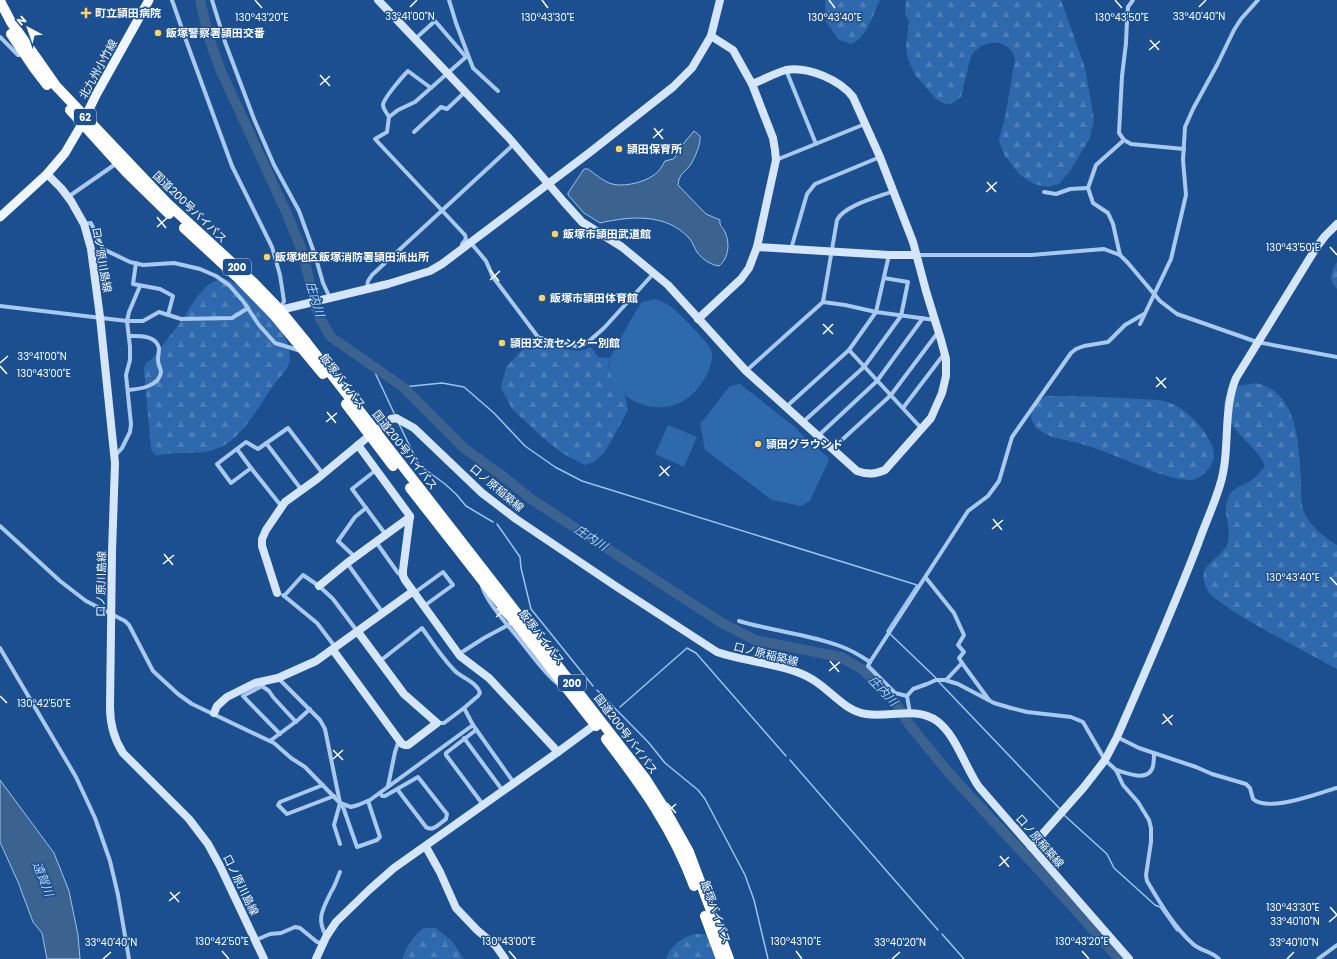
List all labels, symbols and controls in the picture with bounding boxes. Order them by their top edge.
place label: 町立頴田病院 [95,5,161,21]
marker: 町立頴田病院 [80,7,92,19]
north arrow [8,8,48,48]
text: 33°41'00"N [385,9,435,24]
text: 33°40'40"N [1173,9,1225,24]
text: 130°43'20"E [235,10,289,25]
text: 130°43'30"E [521,10,575,25]
text: 130°43'40"E [808,10,862,25]
text: 130°43'50"E [1095,10,1149,25]
text: N [13,12,30,29]
place label: 飯塚警察署頴田交番 [165,25,265,41]
marker: 飯塚警察署頴田交番 [153,28,163,38]
street label: 北九州小竹線 [75,36,121,102]
road number: 62 [74,109,96,125]
place label: 頴田保育所 [627,141,682,157]
marker: 頴田保育所 [614,144,624,154]
street label: 国道200号バイパス [150,168,230,246]
street label: 口ノ原川島線 [88,226,116,294]
place label: 飯塚市頴田武道館 [562,226,651,242]
marker: 飯塚市頴田武道館 [550,229,560,239]
text: 130°43'50"E [1266,240,1320,255]
place label: 飯塚地区飯塚消防署頴田派出所 [274,249,429,265]
marker: 飯塚地区飯塚消防署頴田派出所 [262,252,272,262]
road number: 200 [223,259,251,275]
water label: 庄内川 [302,279,329,320]
place label: 飯塚市頴田体育館 [549,290,638,306]
marker: 飯塚市頴田体育館 [537,293,547,303]
place label: 頴田交流センター別館 [510,335,620,351]
marker: 頴田交流センター別館 [497,338,507,348]
text: 33°41'00"N [17,349,67,364]
street label: 飯塚バイパス [316,350,370,412]
text: 130°43'00"E [17,366,71,381]
street label: 国道200号バイパス [369,407,441,493]
place label: 頴田グラウンド [766,436,843,452]
marker: 頴田グラウンド [753,439,763,449]
street label: 口ノ原稲築線 [467,461,527,515]
water label: 庄内川 [572,521,613,556]
street label: 口ノ原川島線 [92,551,110,617]
text: 130°43'40"E [1266,570,1320,585]
street label: 飯塚バイパス [515,606,569,668]
street label: 口ノ原稲築線 [732,638,800,670]
water label: 庄内川 [865,672,903,711]
road number: 200 [558,675,586,691]
street label: 国道200号バイパス [590,690,662,778]
text: 130°42'50"E [17,696,71,711]
street label: 口ノ原稲築線 [1012,811,1068,871]
street label: 口ノ原川島線 [219,852,263,918]
water label: 遠賀川 [29,859,59,901]
street label: 飯塚バイパス [697,878,735,946]
text: 130°43'30"E [1266,900,1320,915]
text: 33°40'10"N [1270,914,1320,929]
text: 130°42'50"E [195,934,249,949]
text: 130°43'00"E [482,934,536,949]
text: 130°43'10"E [771,934,821,949]
text: 130°43'20"E [1055,934,1109,949]
text: 33°40'40"N [85,935,137,950]
text: 33°40'20"N [874,935,926,950]
text: 33°40'10"N [1269,935,1319,950]

